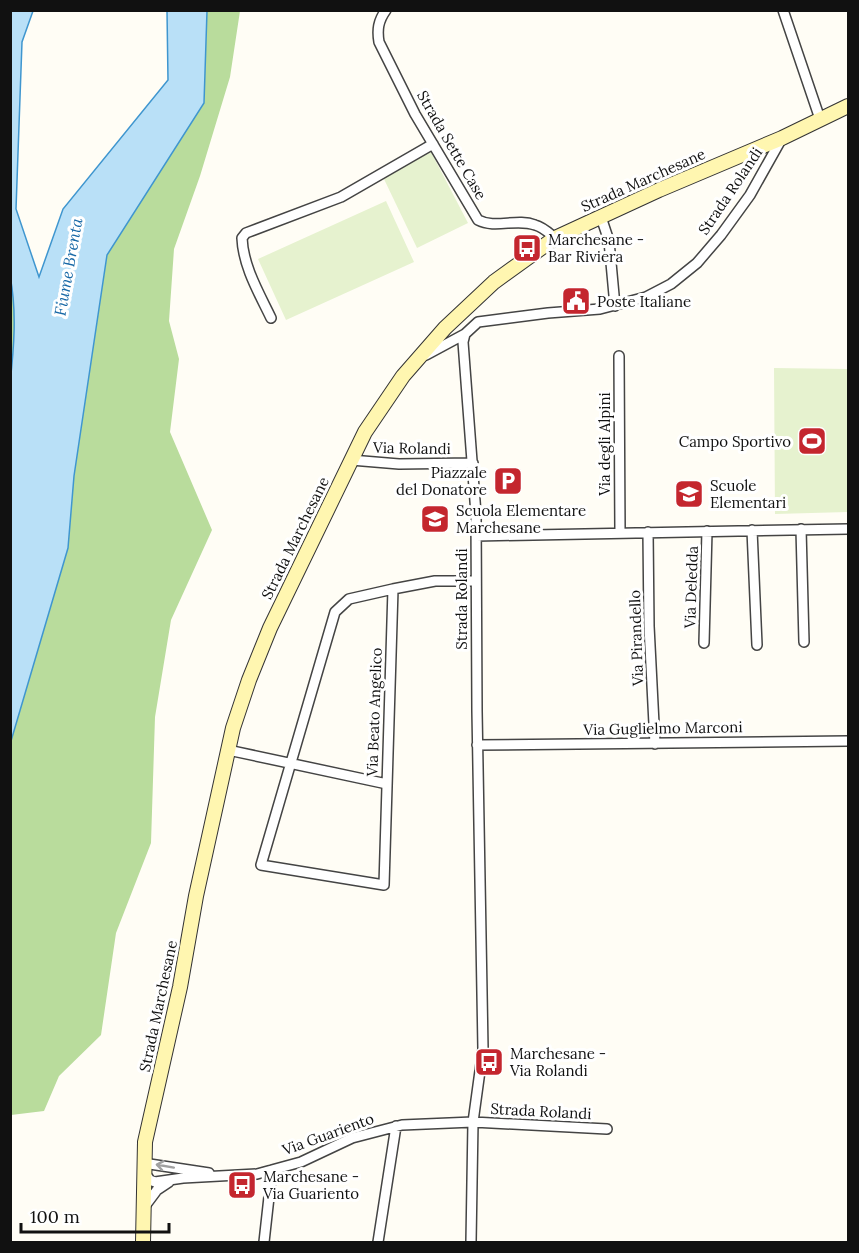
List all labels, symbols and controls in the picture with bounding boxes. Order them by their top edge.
street label: Strada Sette Case [413,87,491,203]
street label: Strada Marchesane [578,144,708,216]
street label: Strada Rolandi [694,144,766,238]
water label: Fiume Brenta [50,216,86,317]
place label: Marchesane - Bar Riviera [548,230,644,266]
bus stop icon: Marchesane - Bar Riviera [511,232,543,264]
public building icon: Poste Italiane [560,285,592,317]
place label: Poste Italiane [597,292,691,311]
street label: Via degli Alpini [595,392,614,497]
sports icon: Campo Sportivo [796,425,828,457]
place label: Campo Sportivo [679,432,791,451]
street label: Via Rolandi [372,438,451,458]
place label: Piazzale del Donatore [396,463,487,499]
parking icon: Piazzale del Donatore [492,465,524,497]
street label: Strada Marchesane [257,474,333,602]
place label: Scuole Elementari [710,476,786,512]
school or university icon: Scuole Elementari [673,478,705,510]
place label: Scuola Elementare Marchesane [456,501,586,537]
school or university icon: Scuola Elementare Marchesane [419,503,451,535]
street label: Via Deledda [680,545,702,630]
street label: Strada Rolandi [452,548,471,650]
street label: Via Pirandello [625,589,647,687]
street label: Via Beato Angelico [362,647,386,778]
street label: Via Guglielmo Marconi [582,717,743,739]
street label: Strada Marchesane [135,939,181,1073]
place label: Marchesane - Via Rolandi [509,1044,606,1080]
bus stop icon: Marchesane - Via Rolandi [473,1046,505,1078]
street label: Strada Rolandi [490,1099,592,1123]
street label: Via Guariento [279,1109,377,1160]
one-way arrow [156,1160,176,1171]
place label: Marchesane - Via Guariento [262,1167,359,1203]
bus stop icon: Marchesane - Via Guariento [226,1169,258,1201]
scale bar [21,1196,170,1234]
text: 100 m [30,1205,80,1228]

